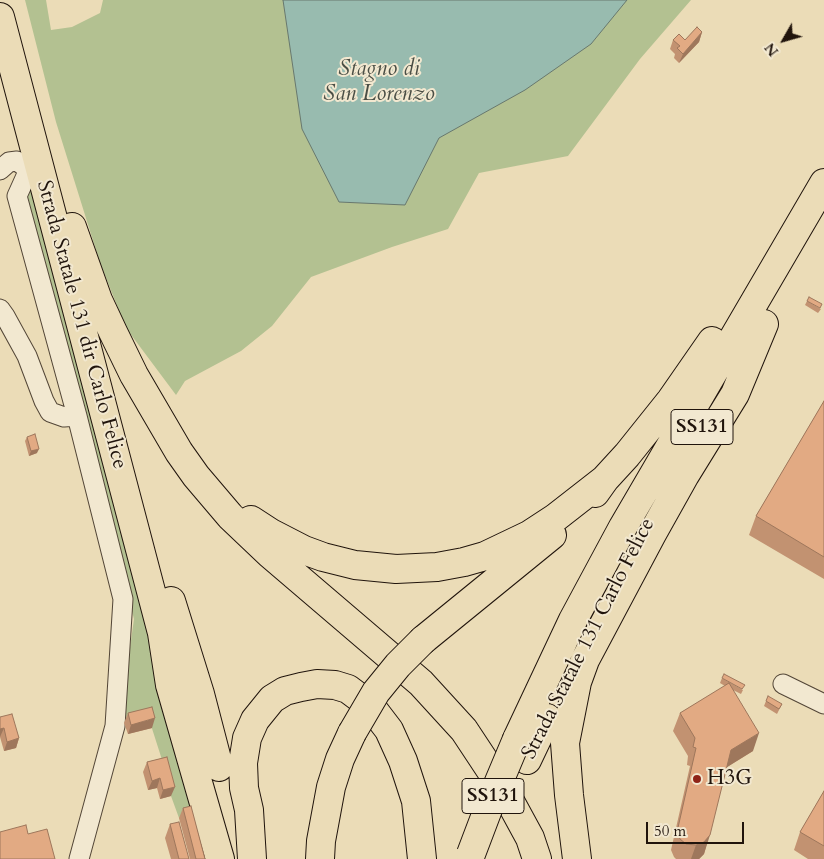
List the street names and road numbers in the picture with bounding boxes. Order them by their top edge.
street label: Strada Statale 131 dir Carlo Felice [30,178,132,472]
road number: SS131 [671,410,733,444]
street label: Strada Statale 131 Carlo Felice [517,514,661,764]
road number: SS131 [462,778,524,814]

